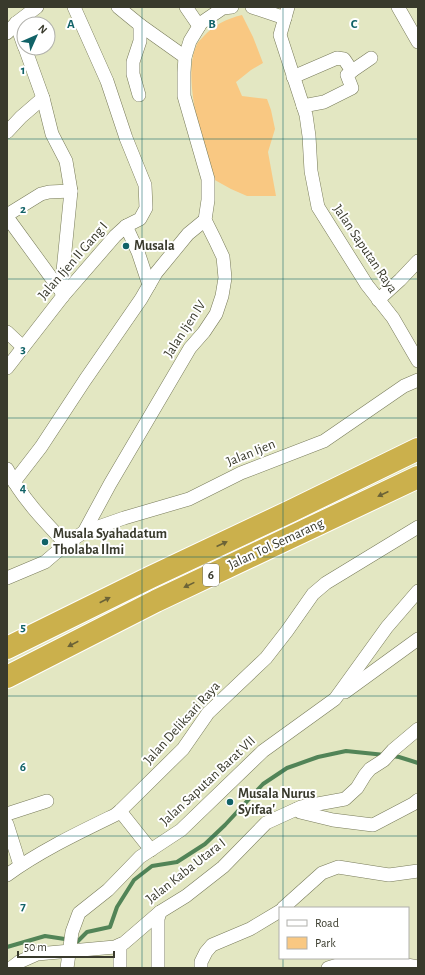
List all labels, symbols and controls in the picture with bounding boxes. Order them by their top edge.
north arrow [16,16,56,56]
text: A [67,18,75,31]
text: B [208,18,216,31]
text: C [351,18,358,31]
text: N [36,23,49,36]
text: 1 [21,64,25,77]
street label: Jalan Saputan Raya [330,202,400,296]
text: 2 [20,203,26,216]
street label: Jalan Ijen II Gang I [36,219,110,303]
place label: Musala [134,239,175,253]
marker: Musala [121,241,131,251]
street label: Jalan Ijen IV [162,298,209,360]
text: 3 [20,343,26,356]
street label: Jalan Ijen [225,437,277,469]
text: 4 [20,482,27,495]
one-way arrow [377,491,388,497]
street label: Jalan Tol Semarang [226,516,326,572]
place label: Musala Syahadatum Tholaba Ilmi [53,527,167,557]
marker: Musala Syahadatum Tholaba Ilmi [40,537,50,547]
one-way arrow [216,541,228,547]
road number: 6 [203,564,219,586]
one-way arrow [184,582,195,588]
one-way arrow [99,597,111,603]
text: 5 [20,621,26,634]
one-way arrow [68,641,79,647]
street label: Jalan Deliksari Raya [141,678,223,767]
street label: Jalan Saputan Barat VII [158,734,258,828]
text: 6 [20,761,26,774]
place label: Musala Nurus Syifaa' [238,787,315,817]
marker: Musala Nurus Syifaa' [225,797,235,807]
street label: Jalan Kaba Utara I [144,836,228,906]
text: 7 [20,900,26,913]
legend [279,907,409,959]
text: Road [315,917,339,929]
scale bar [18,933,114,959]
text: Park [315,937,336,949]
text: 50 m [24,941,47,953]

